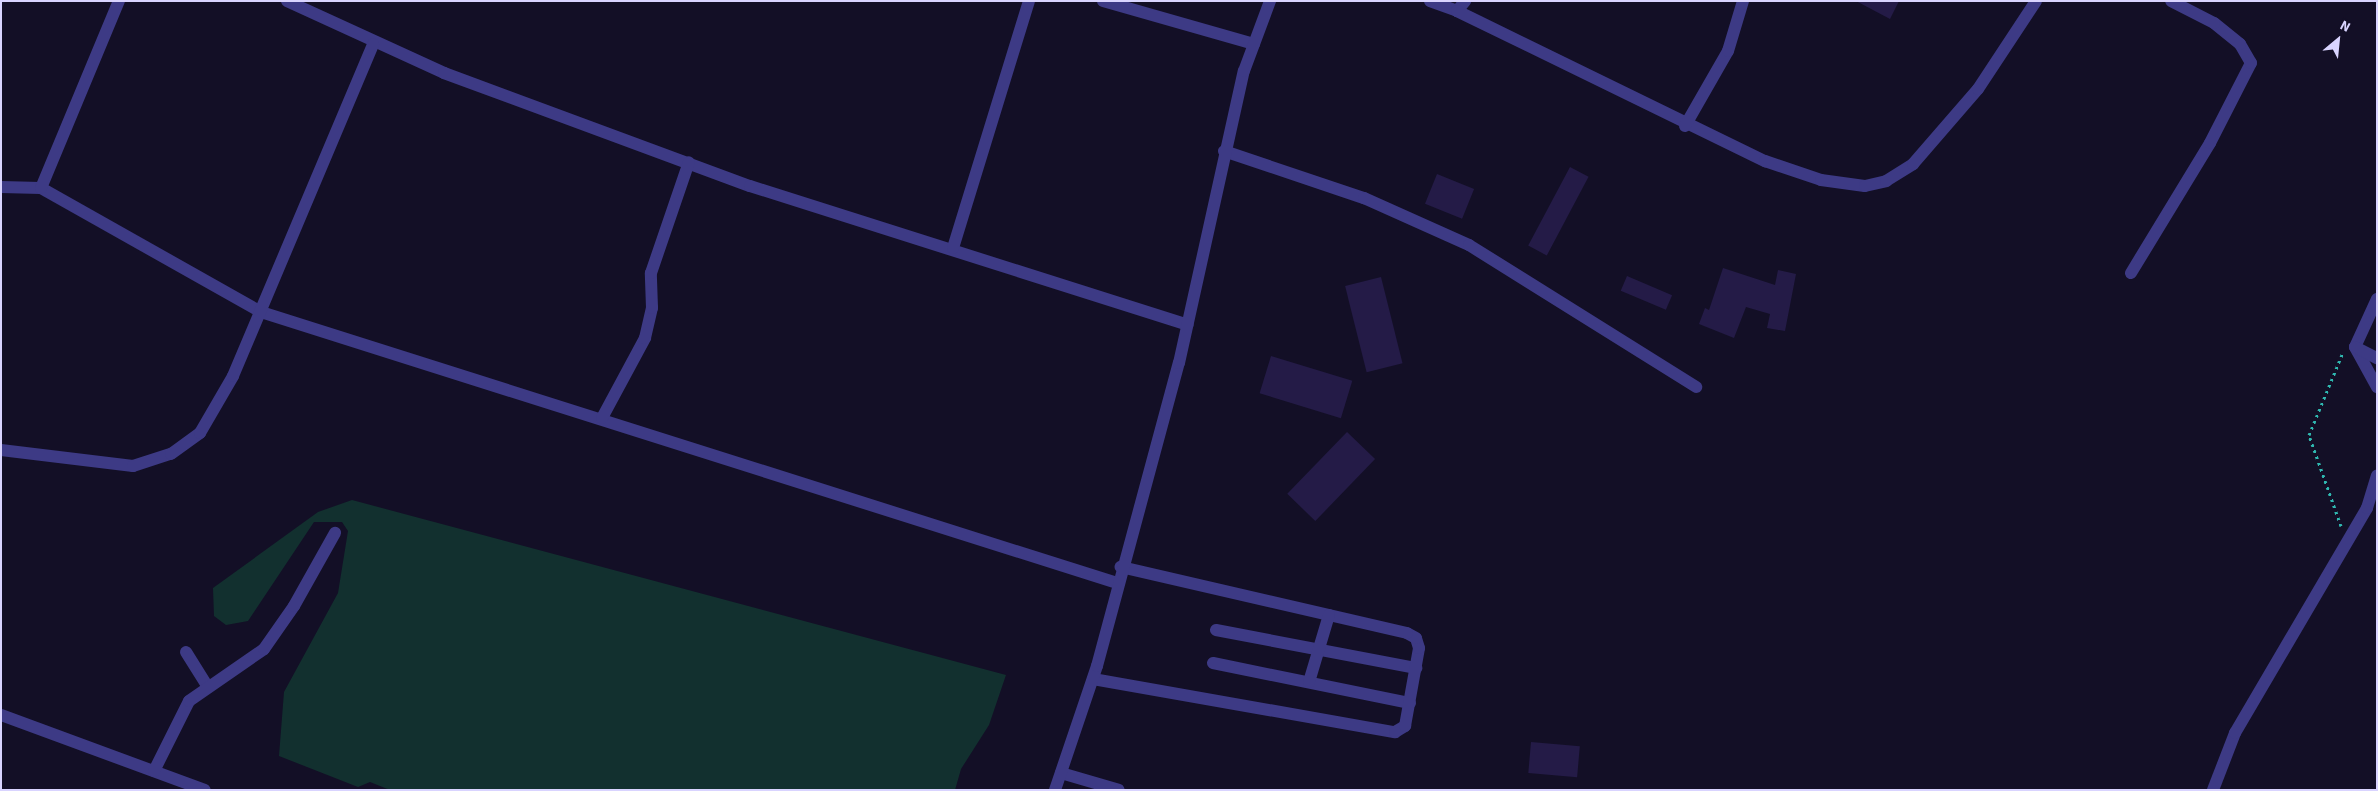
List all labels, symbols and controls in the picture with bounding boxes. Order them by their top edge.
north arrow [2313,15,2363,65]
text: N [2336,16,2354,38]

